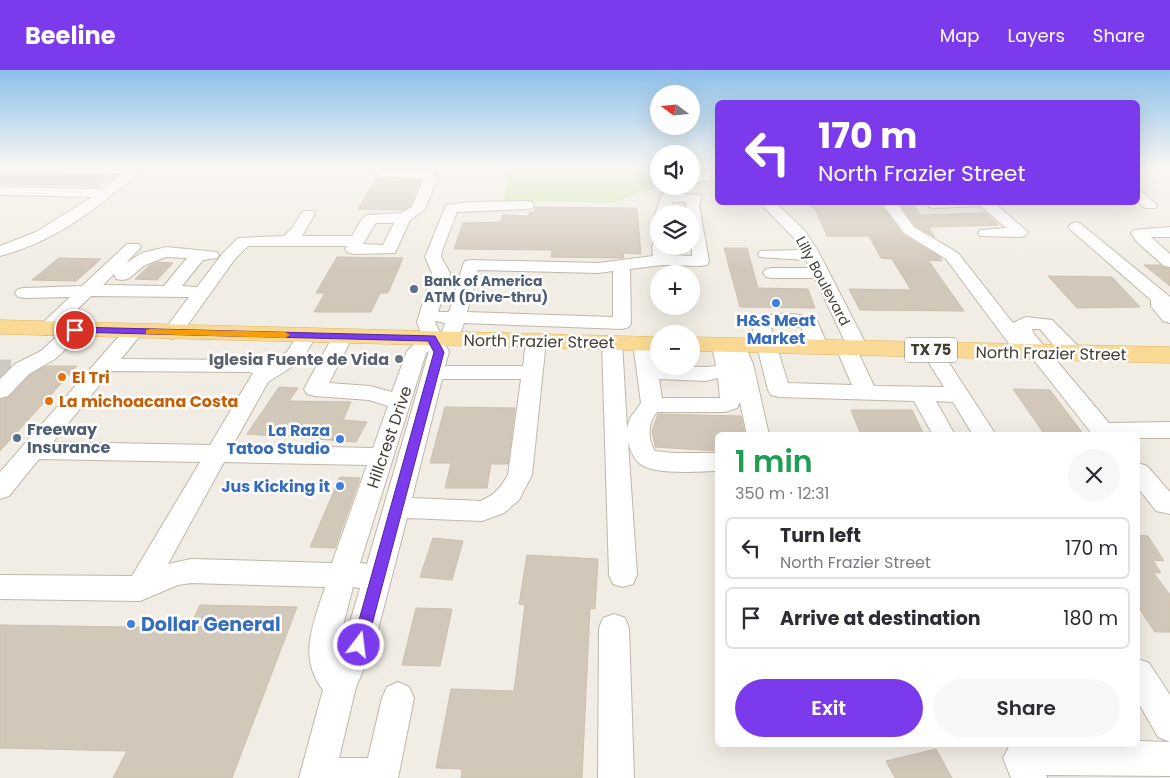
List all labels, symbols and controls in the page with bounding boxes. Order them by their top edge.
text: Beeline [25,19,116,52]
text: Map [940,23,980,48]
text: Layers [1008,23,1065,48]
text: Share [1093,23,1145,48]
north arrow [650,85,700,135]
map controls [650,85,700,375]
text: 170 m [818,111,917,160]
icon: left [735,120,800,185]
button: sound [650,145,700,195]
text: North Frazier Street [818,158,1025,189]
button: layers [650,205,700,255]
street label: Lilly Boulevard [791,233,855,329]
button: + [650,265,700,315]
place label: Bank of America ATM (Drive-thru) [424,271,548,307]
marker: Bank of America ATM (Drive-thru) [408,283,420,295]
marker: H&S Meat Market [770,297,782,309]
pin [54,309,96,351]
place label: H&S Meat Market [736,309,816,350]
icon: arrive [61,316,89,344]
button: − [650,325,700,375]
street label: North Frazier Street [463,329,615,354]
road number: TX 75 [905,338,957,362]
street label: North Frazier Street [975,341,1127,366]
place label: Iglesia Fuente de Vida [209,348,389,371]
marker: Iglesia Fuente de Vida [393,353,405,365]
place label: El Tri [72,366,110,389]
marker: El Tri [56,371,68,383]
street label: Hillcrest Drive [361,383,418,492]
place label: La michoacana Costa [59,390,238,413]
marker: La michoacana Costa [43,395,55,407]
place label: Freeway Insurance [27,418,110,459]
place label: La Raza Tatoo Studio [227,419,330,460]
marker: Freeway Insurance [11,432,23,444]
marker: La Raza Tatoo Studio [334,433,346,445]
text: 1 min [735,440,813,483]
button: close [1068,449,1120,501]
place label: Jus Kicking it [221,475,330,498]
marker: Jus Kicking it [334,480,346,492]
text: 350 m · 12:31 [735,482,829,505]
text: Turn left [780,522,861,549]
icon: left [737,534,765,562]
text: 170 m [1065,535,1118,562]
text: North Frazier Street [780,551,931,574]
icon: arrive [737,604,765,632]
text: Arrive at destination [780,605,981,632]
text: 180 m [1063,605,1118,632]
place label: Dollar General [141,611,281,638]
marker: Dollar General [125,618,137,630]
position arrow [332,618,384,670]
button: Exit [735,679,923,737]
button: Share [933,679,1120,737]

